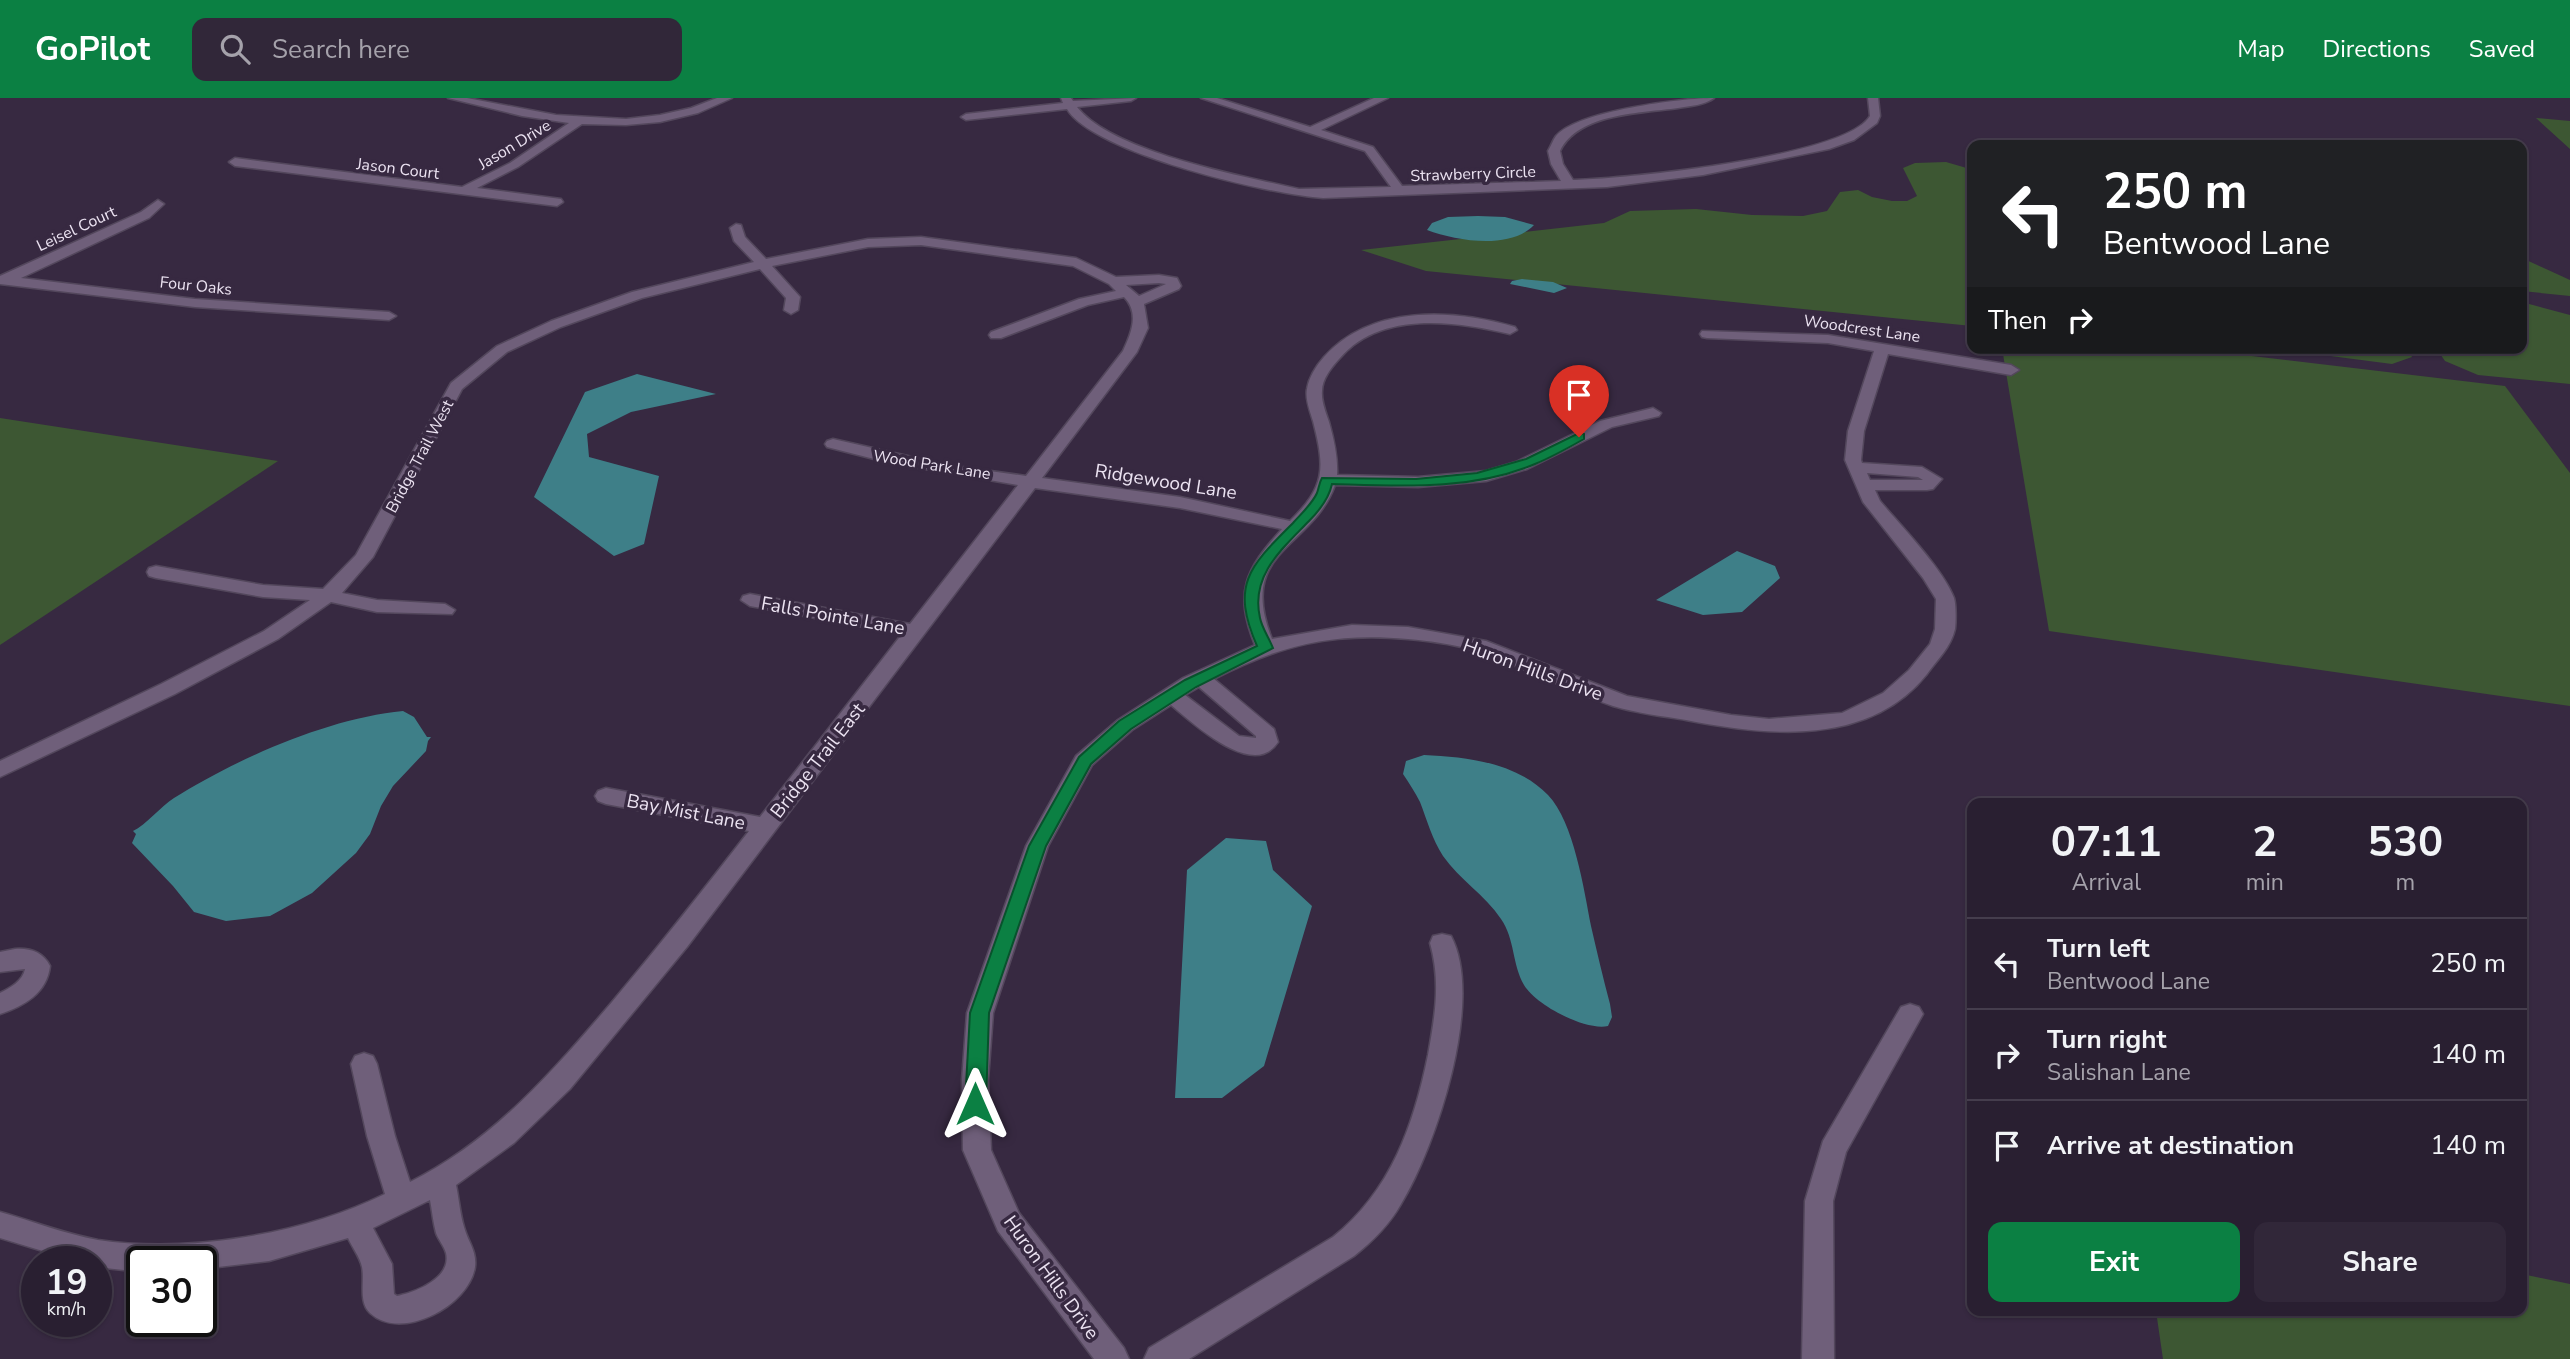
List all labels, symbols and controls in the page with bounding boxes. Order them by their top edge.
search box [192,18,682,81]
text: GoPilot [35,27,150,72]
icon: search [216,30,254,68]
text: Search here [272,32,410,67]
text: Map [2237,33,2284,65]
text: Directions [2322,33,2431,65]
text: Saved [2469,33,2535,65]
street label: Jason Drive [473,114,555,176]
street label: Jason Court [354,153,441,185]
text: 250 m [2103,158,2247,225]
street label: Strawberry Circle [1410,161,1536,187]
icon: left [1988,168,2079,259]
street label: Leisel Court [33,201,120,257]
text: Bentwood Lane [2103,222,2330,265]
street label: Four Oaks [159,271,233,301]
icon: right [2061,301,2099,339]
text: Then [1988,303,2047,338]
street label: Woodcrest Lane [1802,310,1922,348]
pin [1549,365,1609,437]
icon: arrive [1560,376,1598,414]
street label: Bridge Trail West [381,396,459,517]
street label: Wood Park Lane [871,445,992,485]
street label: Ridgewood Lane [1093,458,1239,506]
street label: Falls Pointe Lane [759,591,907,641]
street label: Huron Hills Drive [1459,633,1606,707]
street label: Bridge Trail East [765,697,871,824]
street label: Bay Mist Lane [624,788,747,836]
text: 07:11 [2051,814,2162,871]
text: 2 [2252,814,2277,871]
text: 530 [2368,814,2443,871]
text: Arrival [2072,867,2141,898]
text: min [2246,867,2284,898]
text: m [2396,867,2415,898]
text: Turn left [2047,931,2150,966]
icon: left [1988,945,2026,983]
text: 250 m [2430,946,2506,981]
text: Bentwood Lane [2047,966,2210,997]
text: Turn right [2047,1022,2166,1057]
icon: right [1988,1036,2026,1074]
text: 140 m [2430,1037,2506,1072]
text: Salishan Lane [2047,1057,2191,1088]
position arrow [938,1067,1012,1141]
icon: arrive [1988,1127,2026,1165]
text: Arrive at destination [2047,1128,2294,1163]
text: 140 m [2430,1128,2506,1163]
street label: Huron Hills Drive [997,1210,1105,1345]
button: Exit [1988,1222,2240,1302]
button: Share [2254,1222,2506,1302]
speed limit sign: 30 [126,1246,217,1337]
text: 19 [45,1259,88,1306]
text: km/h [47,1297,86,1321]

